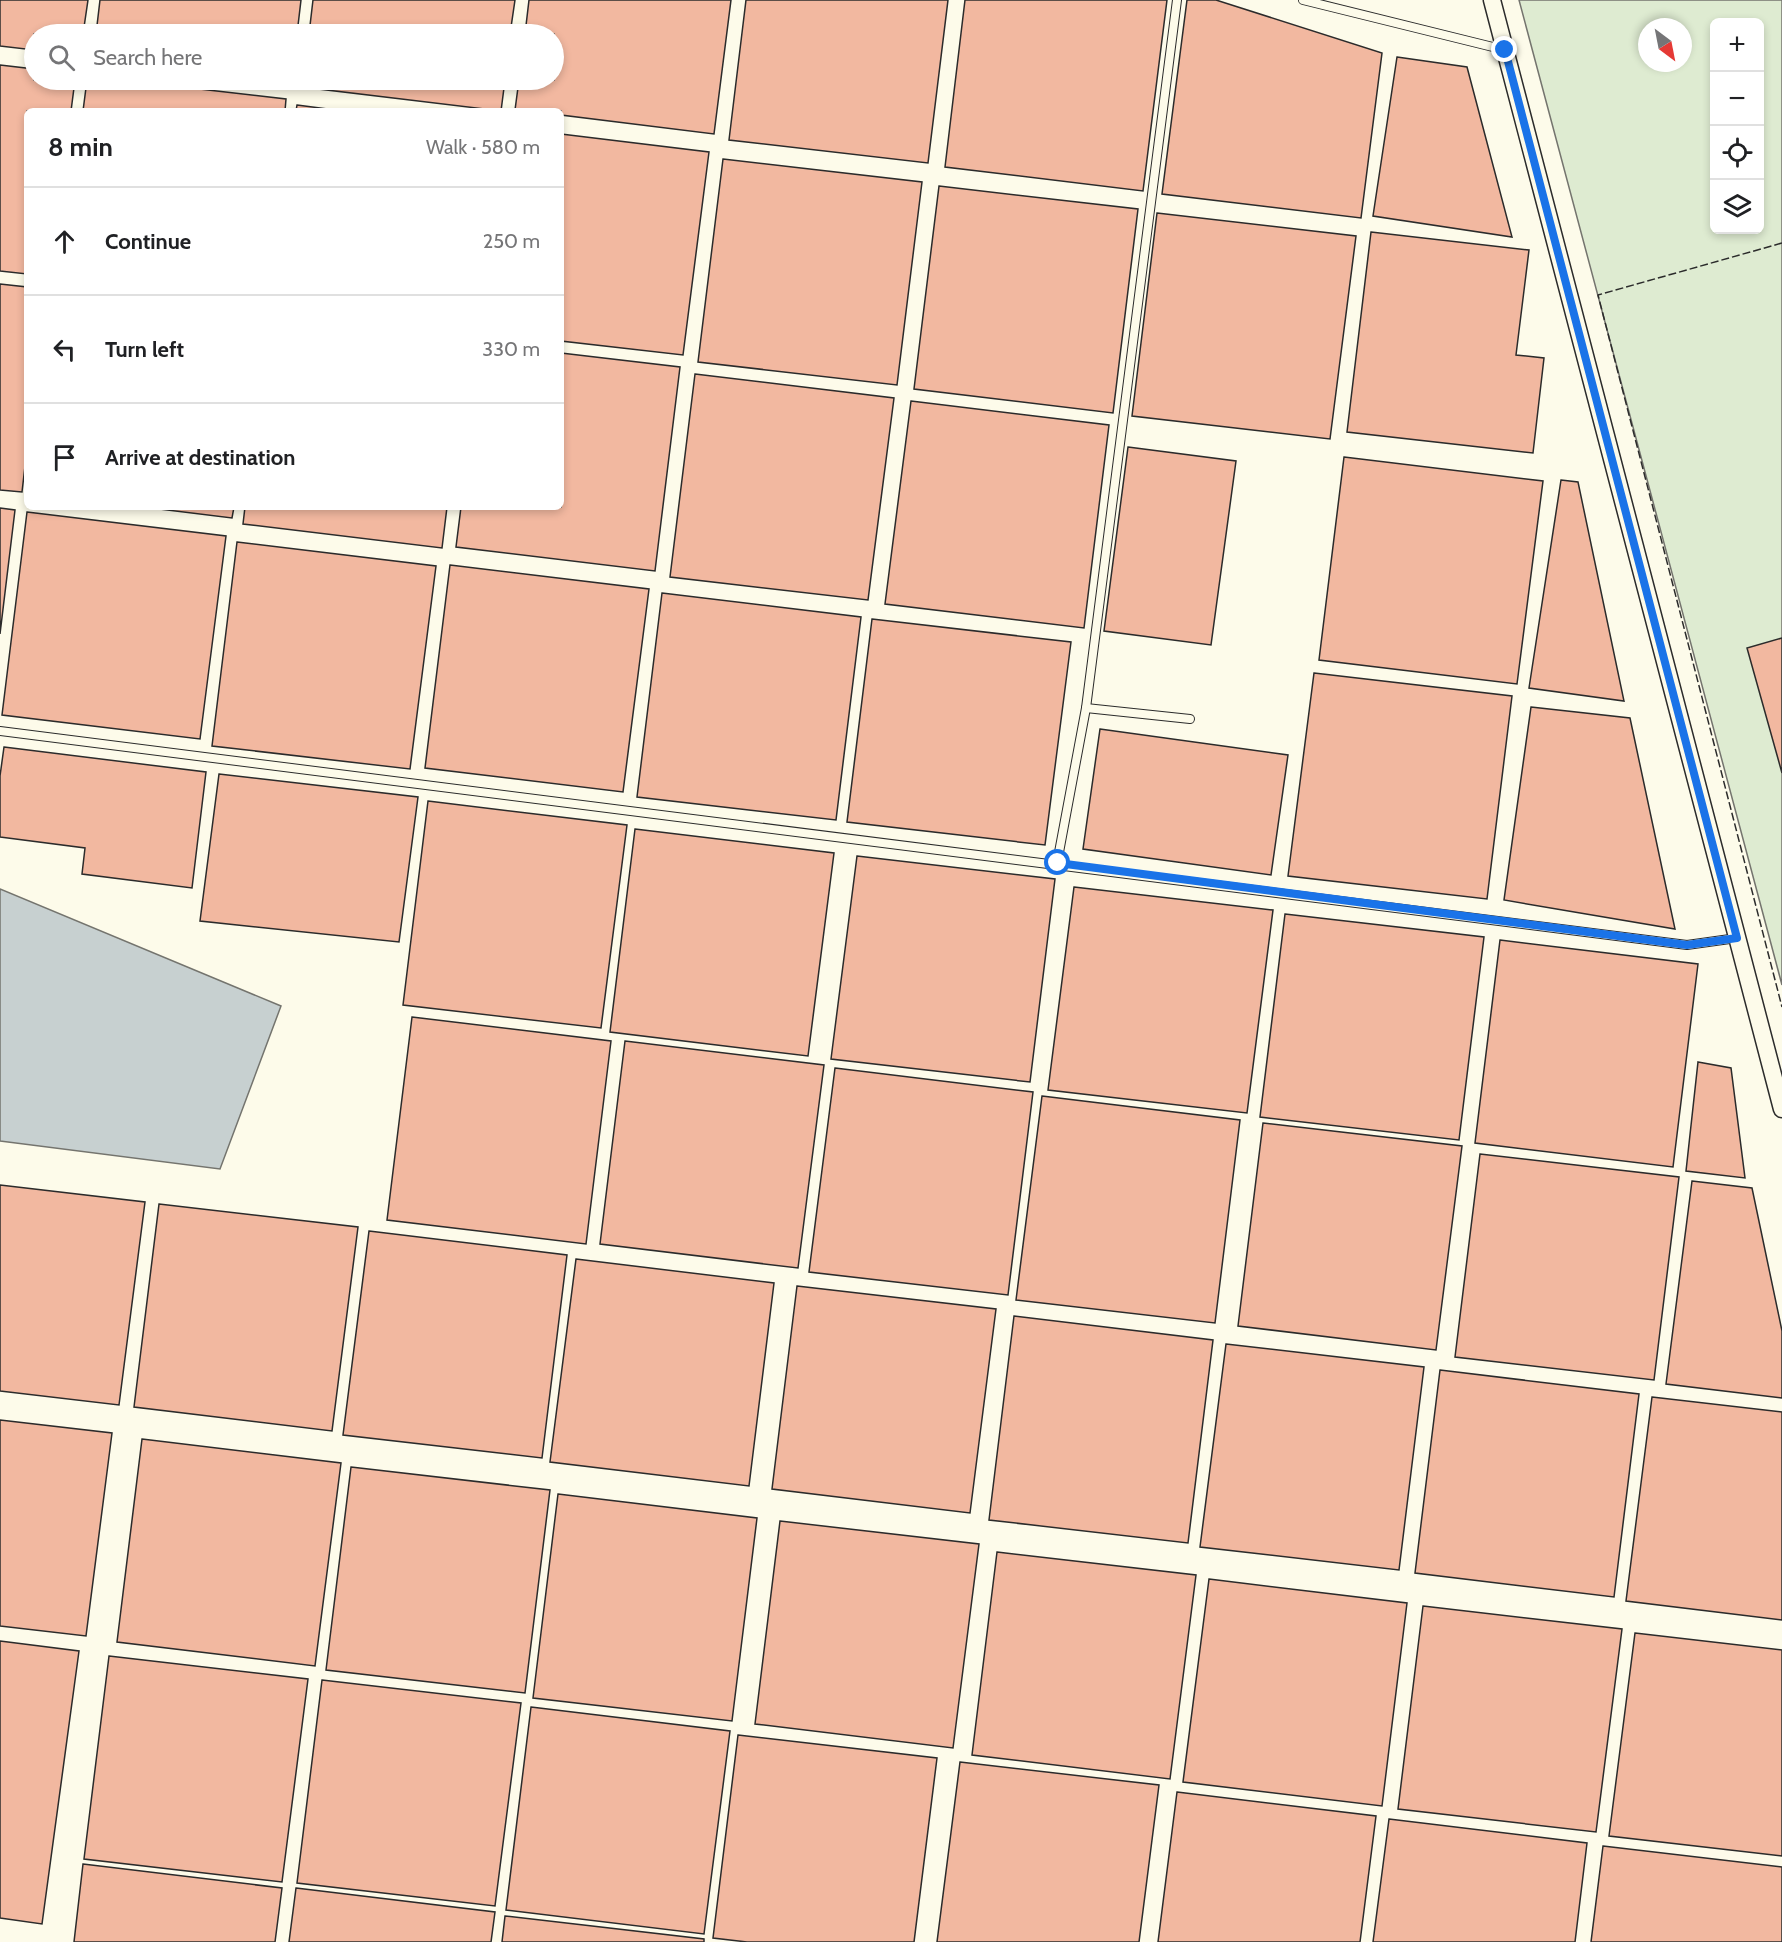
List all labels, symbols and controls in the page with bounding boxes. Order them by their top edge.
north arrow [1638,18,1692,72]
map controls [1710,18,1764,234]
button: + [1710,18,1764,72]
search box [24,24,564,90]
route end [1491,36,1517,62]
icon: search [45,41,78,74]
text: Search here [93,44,202,71]
button: − [1710,72,1764,126]
button: locate [1710,126,1764,180]
text: 8 min [48,131,113,163]
text: Walk · 580 m [426,135,540,159]
button: layers [1710,180,1764,234]
icon: ahead [48,225,81,258]
text: Continue [105,228,191,255]
text: 250 m [483,229,540,253]
icon: left [48,333,81,366]
text: Turn left [105,336,184,363]
text: 330 m [482,337,540,361]
icon: arrive [48,441,81,474]
text: Arrive at destination [105,444,295,471]
route start [1044,849,1070,875]

